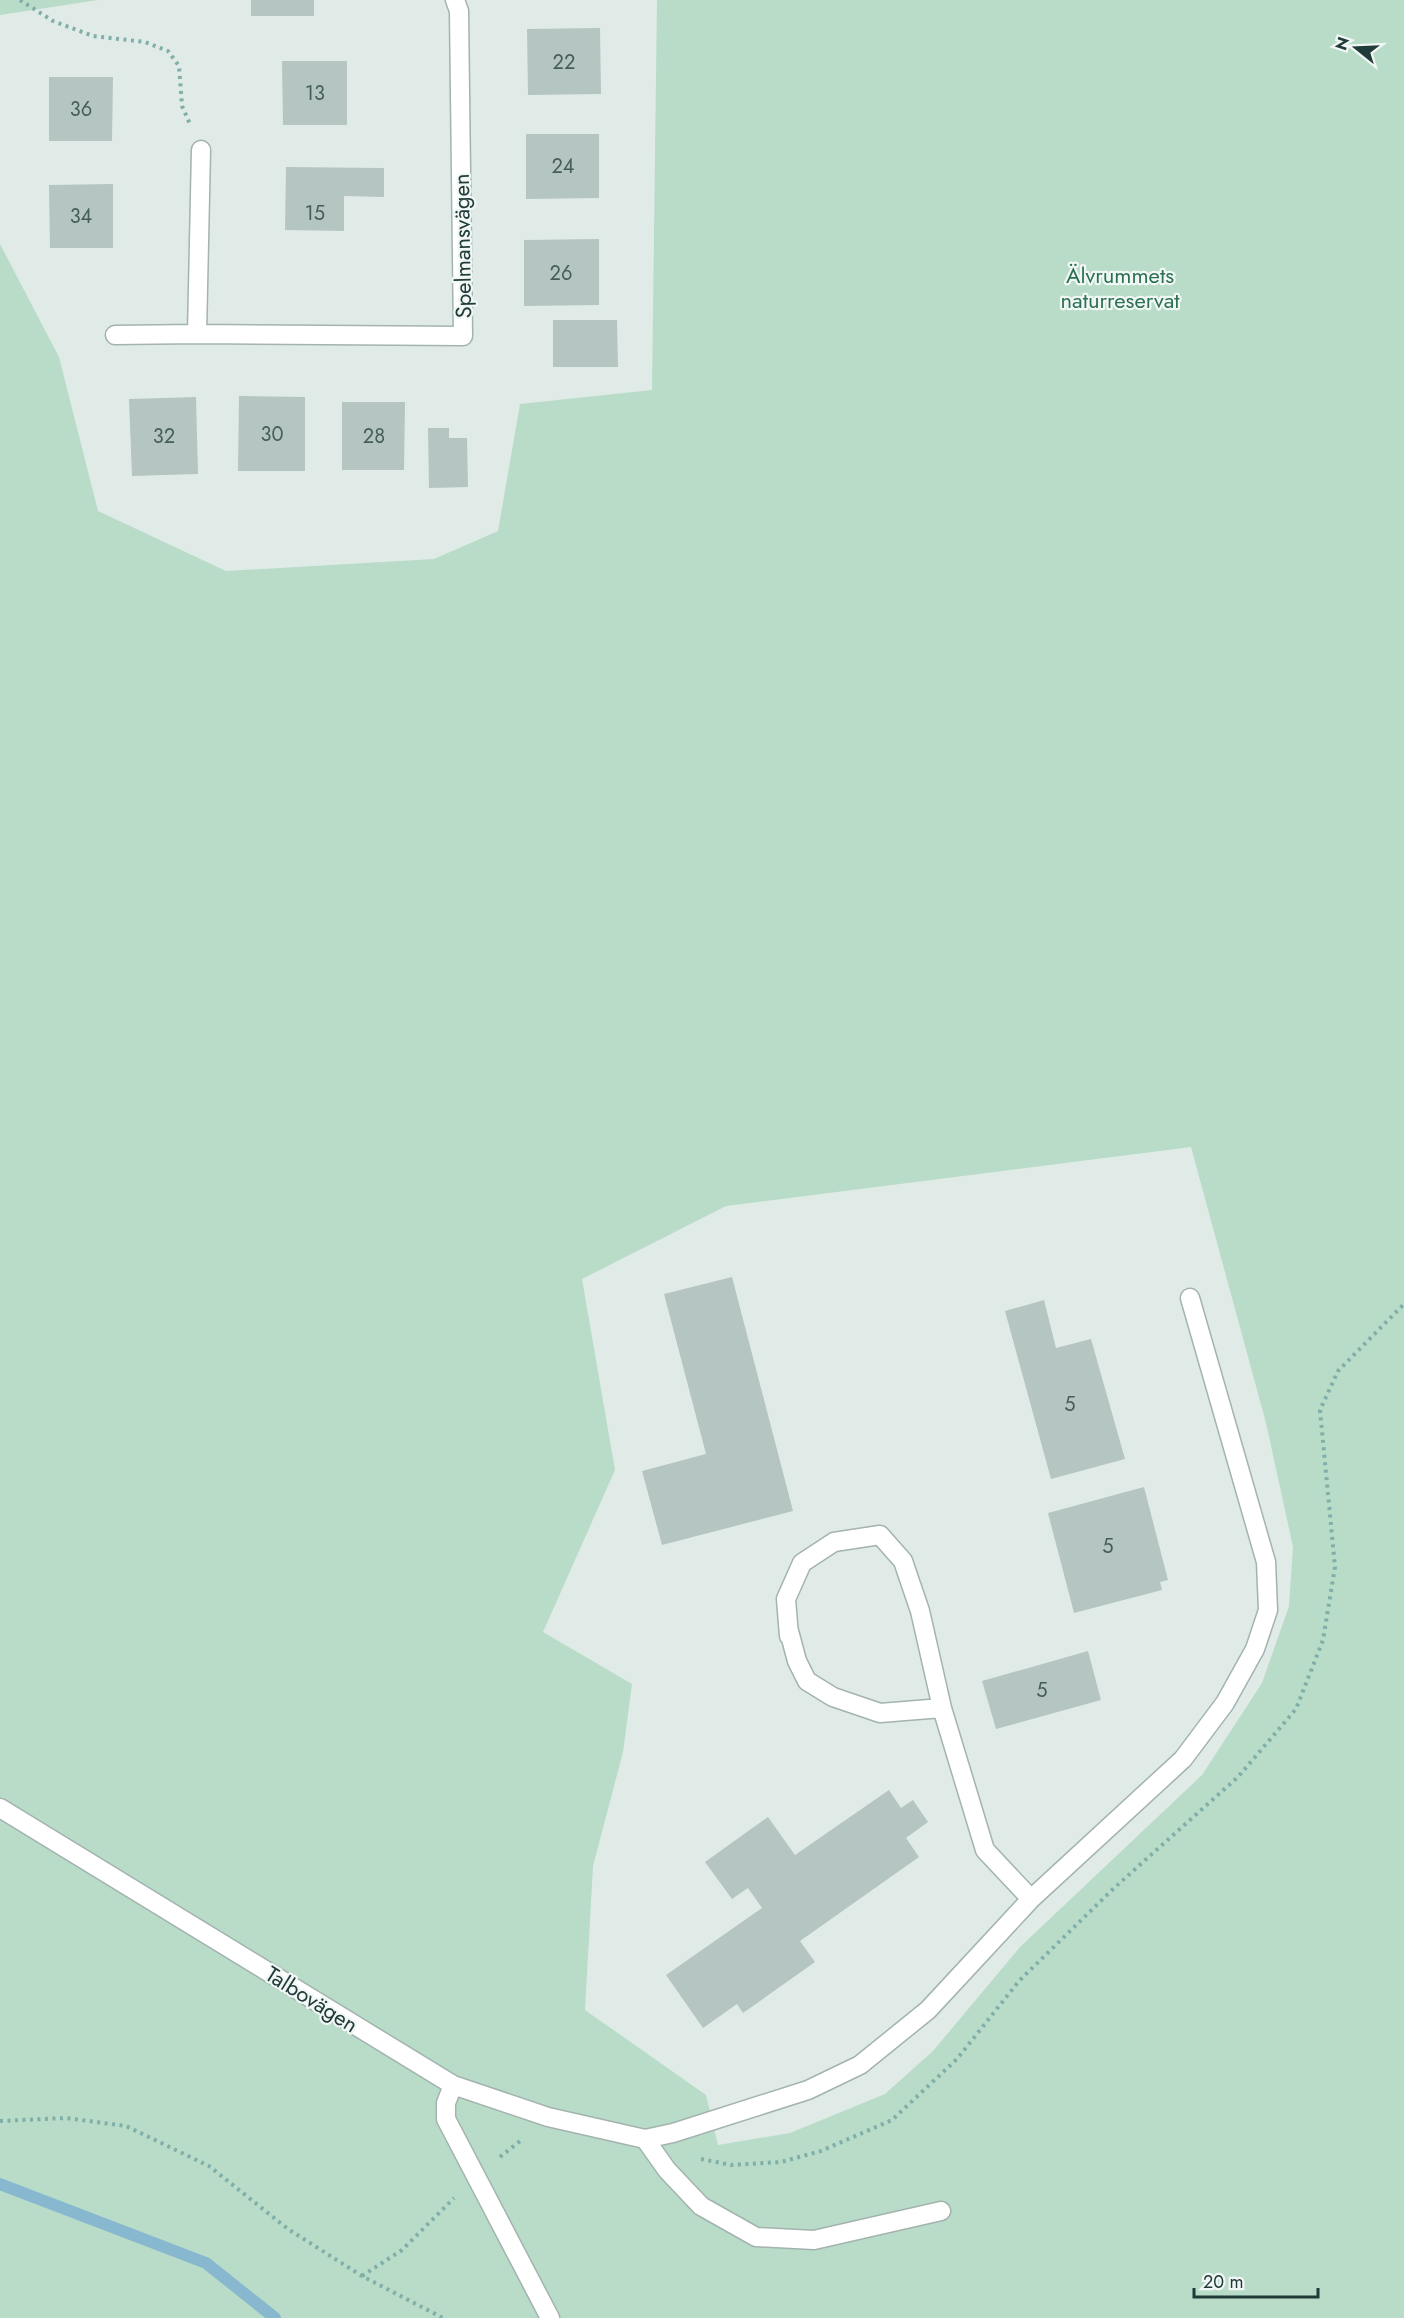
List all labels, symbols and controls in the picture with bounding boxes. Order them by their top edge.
north arrow [1326,18,1386,78]
text: N [1329,34,1355,53]
house number: 22 [553,48,575,77]
house number: 13 [305,79,325,108]
house number: 36 [70,95,92,124]
house number: 24 [551,152,575,181]
street label: Spelmansvägen [445,173,479,319]
house number: 15 [305,199,325,228]
house number: 34 [70,202,93,231]
house number: 26 [550,259,572,288]
park label: Älvrummets naturreservat [1061,259,1180,316]
house number: 30 [261,420,283,449]
house number: 32 [153,422,175,451]
house number: 28 [363,422,385,451]
house number: 5 [1064,1390,1076,1419]
house number: 5 [1102,1532,1114,1561]
house number: 5 [1036,1676,1048,1705]
street label: Talbovägen [260,1958,364,2040]
scale bar [1194,2261,1318,2299]
text: 20 m [1203,2269,1243,2295]

